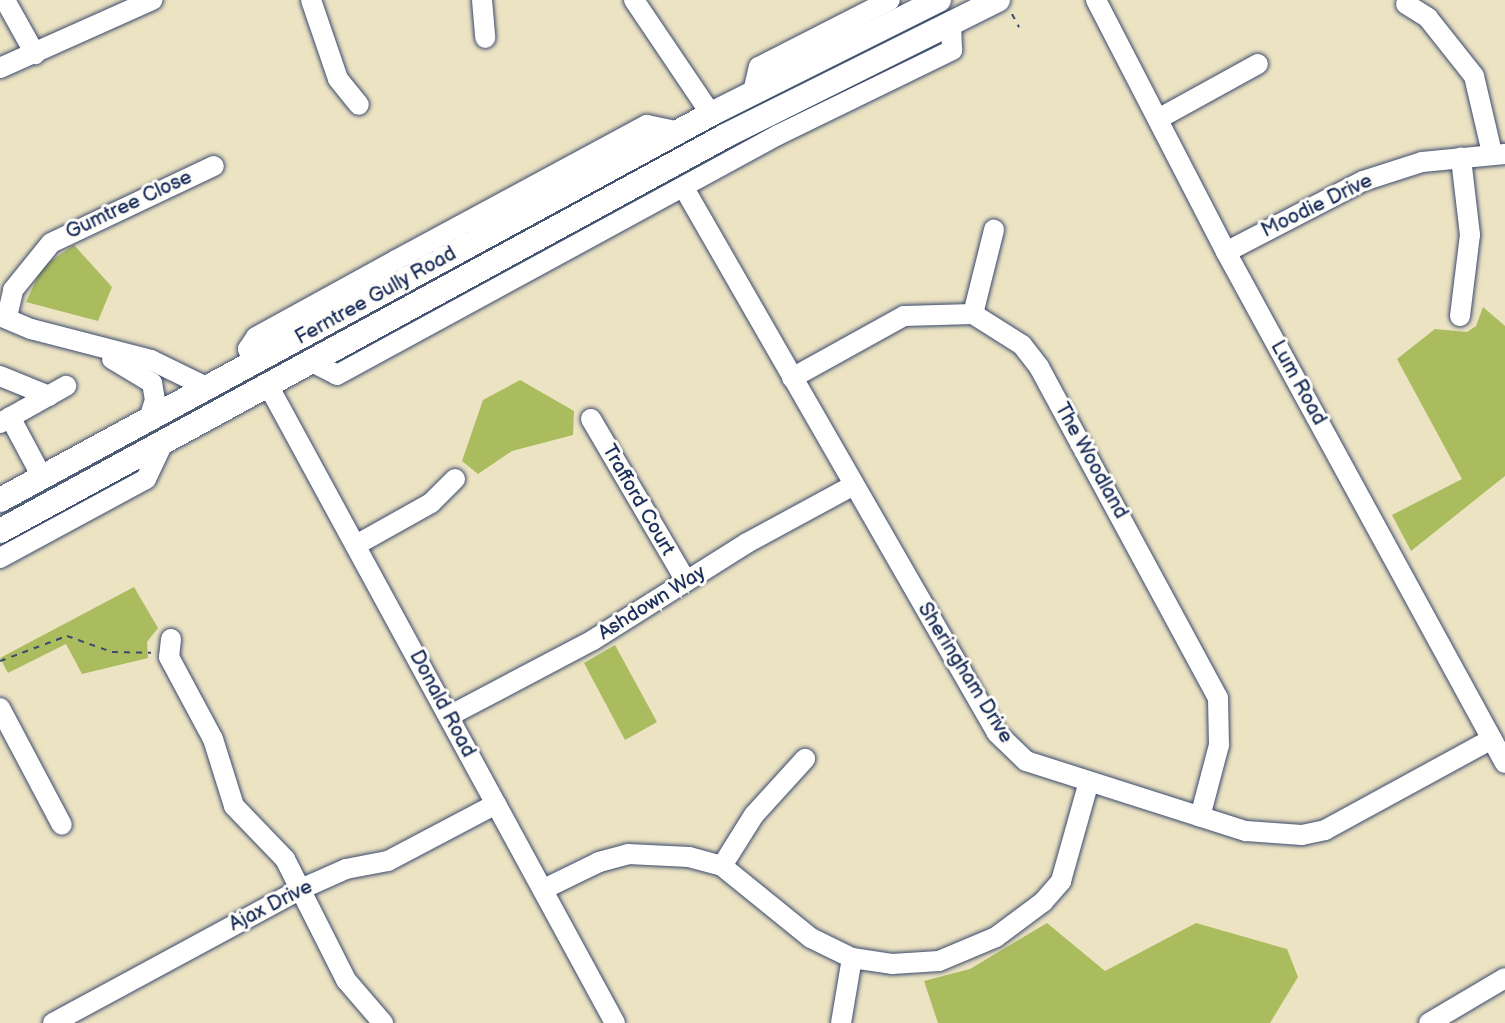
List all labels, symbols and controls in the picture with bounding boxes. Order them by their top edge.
street label: Gumtree Close [62,165,196,245]
street label: Moodie Drive [1258,169,1376,243]
street label: Ferntree Gully Road [291,241,461,351]
street label: Lum Road [1265,337,1331,429]
street label: The Woodland [1049,399,1133,523]
street label: Trafford Court [597,440,679,560]
street label: Ashdown Way [594,560,710,646]
street label: Sheringham Drive [912,598,1018,748]
street label: Donald Road [404,646,480,762]
street label: Ajax Drive [225,875,317,937]

